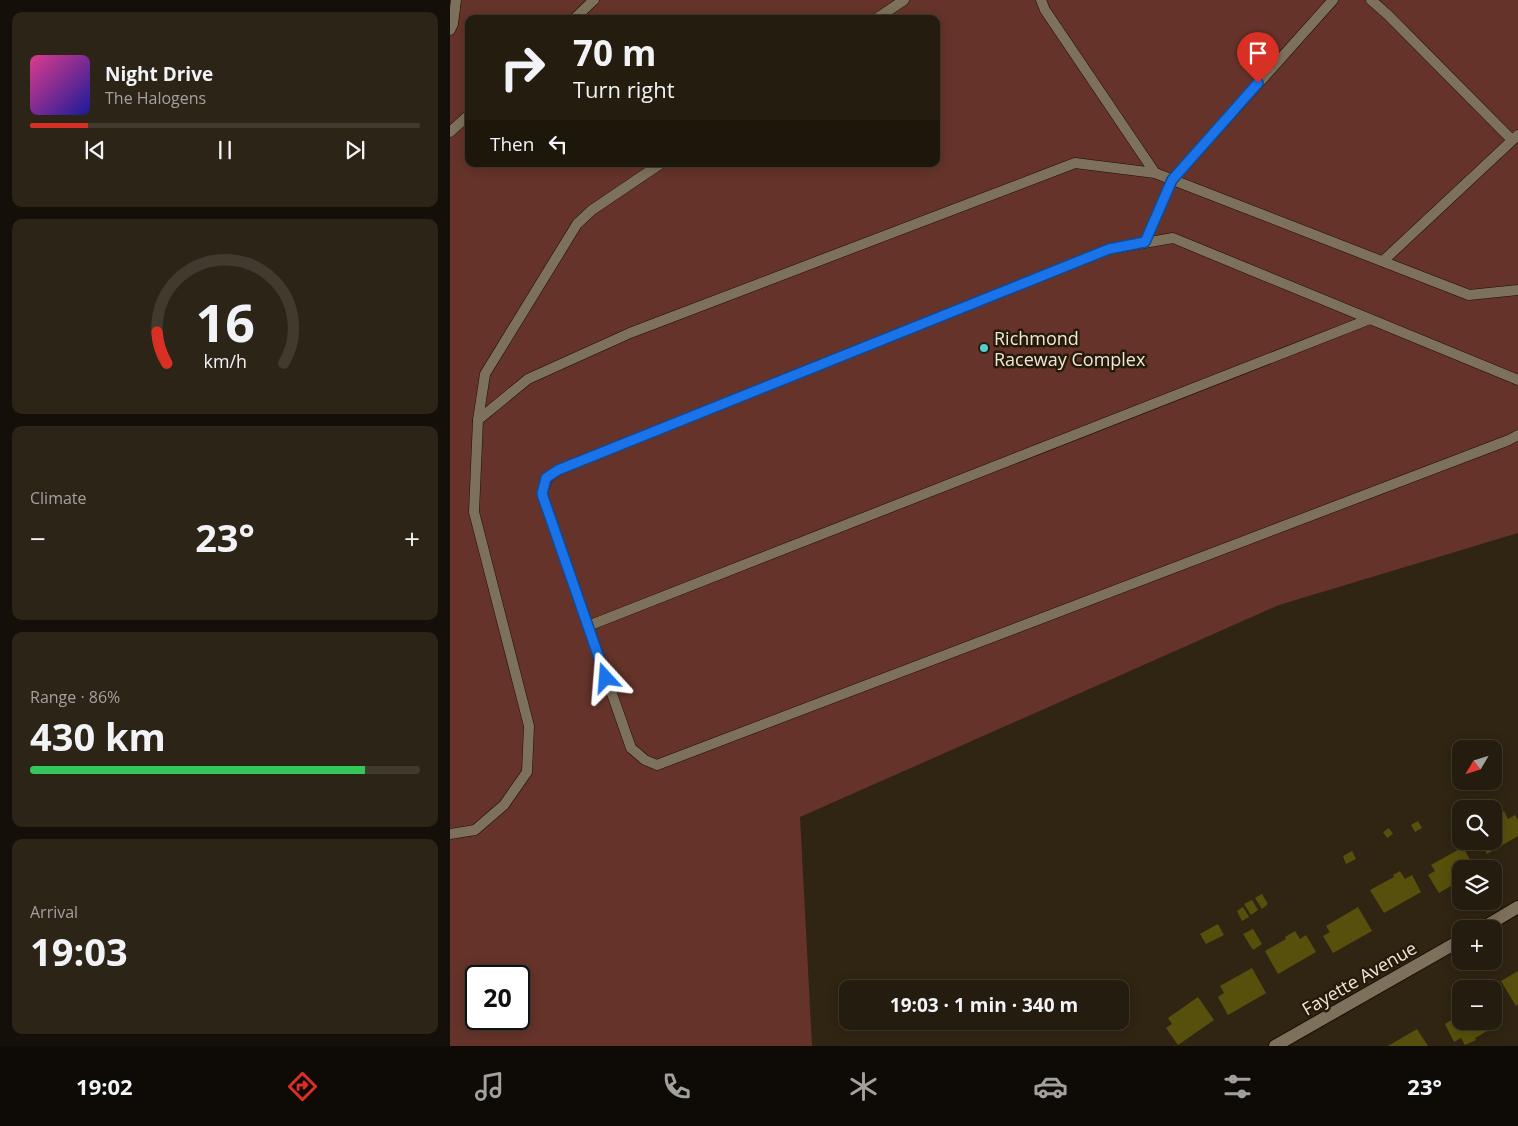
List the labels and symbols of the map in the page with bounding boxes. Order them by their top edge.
pin [1237,32,1279,83]
place label: Richmond Raceway Complex [994,326,1146,371]
marker: Richmond Raceway Complex [978,342,990,354]
position arrow [579,651,631,703]
north arrow [1452,740,1502,790]
street label: Fayette Avenue [1297,935,1421,1021]
speed limit sign: 20 [465,965,530,1030]

